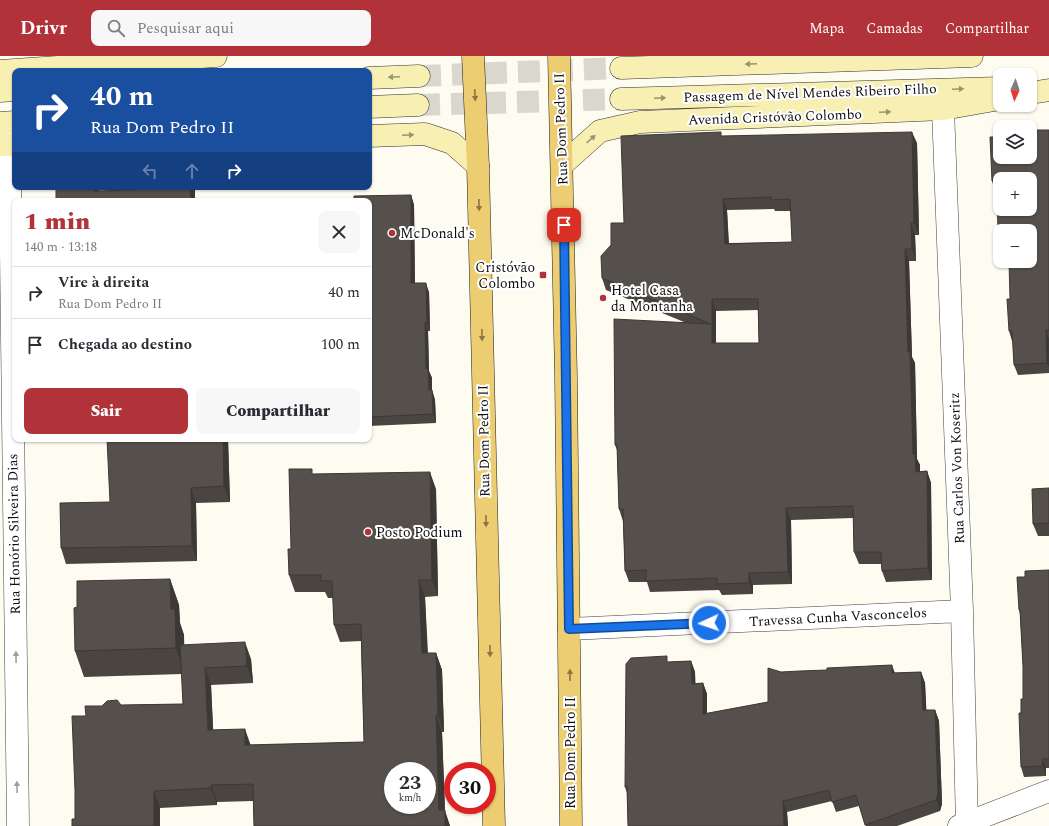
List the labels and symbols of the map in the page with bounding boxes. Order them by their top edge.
one-way arrow [745,60,757,67]
north arrow [993,68,1037,112]
street label: Rua Dom Pedro II [549,73,573,185]
one-way arrow [387,74,400,80]
street label: Passagem de Nível Mendes Ribeiro Filho [683,78,937,108]
one-way arrow [952,86,965,92]
one-way arrow [471,89,478,101]
one-way arrow [654,94,666,101]
street label: Avenida Cristóvão Colombo [688,103,862,131]
one-way arrow [879,109,892,115]
one-way arrow [402,132,415,138]
one-way arrow [586,134,597,143]
one-way arrow [476,199,482,212]
pin [547,208,581,242]
place label: McDonald's [400,223,475,244]
marker: McDonald's [387,228,397,238]
place label: Cristóvão Colombo [475,257,535,294]
marker: Cristóvão Colombo [538,270,548,280]
place label: Hotel Casa da Montanha [611,280,693,317]
marker: Hotel Casa da Montanha [598,293,608,303]
one-way arrow [479,329,485,342]
street label: Rua Dom Pedro II [473,385,495,497]
street label: Rua Carlos Von Koseritz [944,392,970,544]
street label: Rua Honório Silveira Dias [2,453,26,615]
one-way arrow [483,515,490,527]
place label: Posto Podium [376,522,463,543]
marker: Posto Podium [363,527,373,537]
position arrow [688,602,730,644]
street label: Travessa Cunha Vasconcelos [749,602,927,632]
one-way arrow [486,645,493,657]
one-way arrow [12,651,19,663]
one-way arrow [567,668,573,681]
street label: Rua Dom Pedro II [560,697,581,809]
speed limit sign: 30 [444,762,496,814]
one-way arrow [14,780,20,793]

